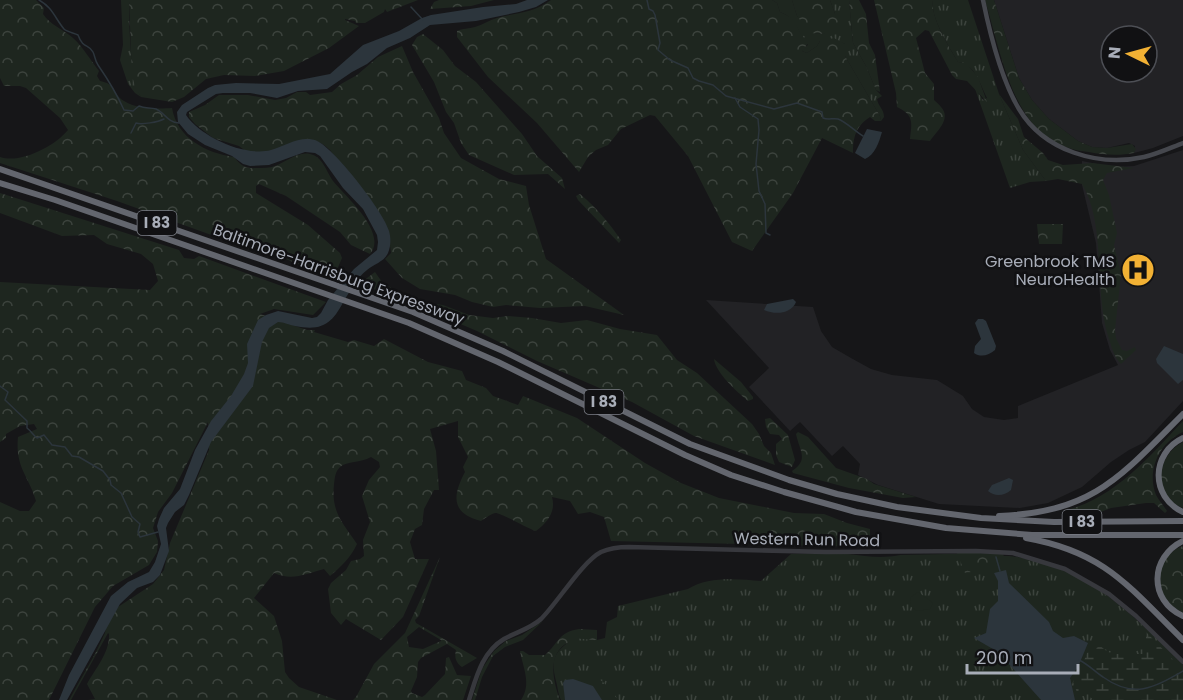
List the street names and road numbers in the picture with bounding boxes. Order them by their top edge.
road number: I 83 [138,211,176,235]
street label: Baltimore-Harrisburg Expressway [210,218,468,331]
road number: I 83 [584,390,624,414]
road number: I 83 [1062,510,1102,534]
street label: Western Run Road [734,527,880,552]

